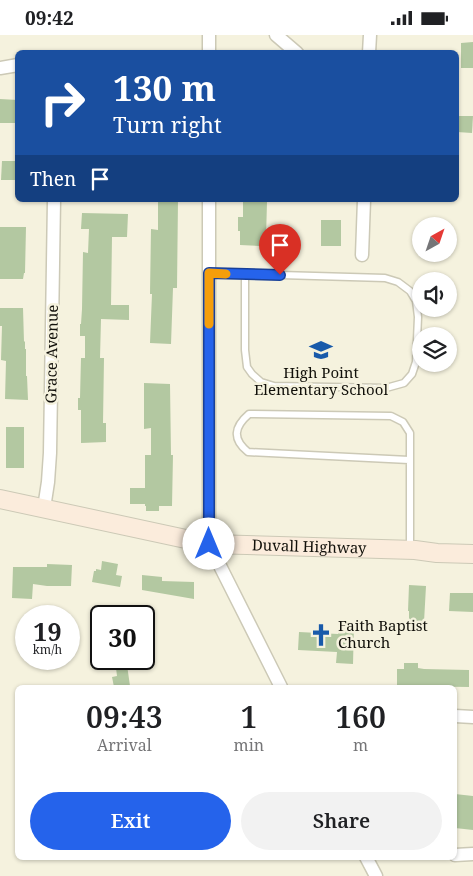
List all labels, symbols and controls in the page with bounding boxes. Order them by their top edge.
text: 09:42 [25,5,74,31]
text: 130 m [113,64,216,111]
icon: right [30,70,95,135]
text: Turn right [113,109,222,139]
icon: arrive [86,165,114,193]
text: Then [30,166,76,192]
north arrow [412,217,458,263]
map controls [412,217,457,372]
pin [259,224,301,275]
icon: arrive [266,231,294,259]
button: sound [412,272,457,317]
street label: Grace Avenue [40,304,62,404]
button: layers [412,327,457,372]
school or university icon: High Point Elementary School [308,337,334,363]
place label: High Point Elementary School [254,362,388,399]
position arrow [182,517,234,569]
street label: Duvall Highway [252,534,367,558]
speed limit sign: 30 [90,605,155,670]
text: 19 [33,614,62,648]
place label: Faith Baptist Church [338,615,428,652]
church icon: Faith Baptist Church [308,622,334,648]
text: km/h [33,641,62,658]
text: 09:43 [86,696,163,737]
text: 1 [240,696,257,737]
text: 160 [335,696,386,737]
text: Arrival [97,734,152,756]
text: min [234,734,264,756]
text: m [353,734,368,756]
button: Exit [30,792,231,850]
button: Share [241,792,442,850]

